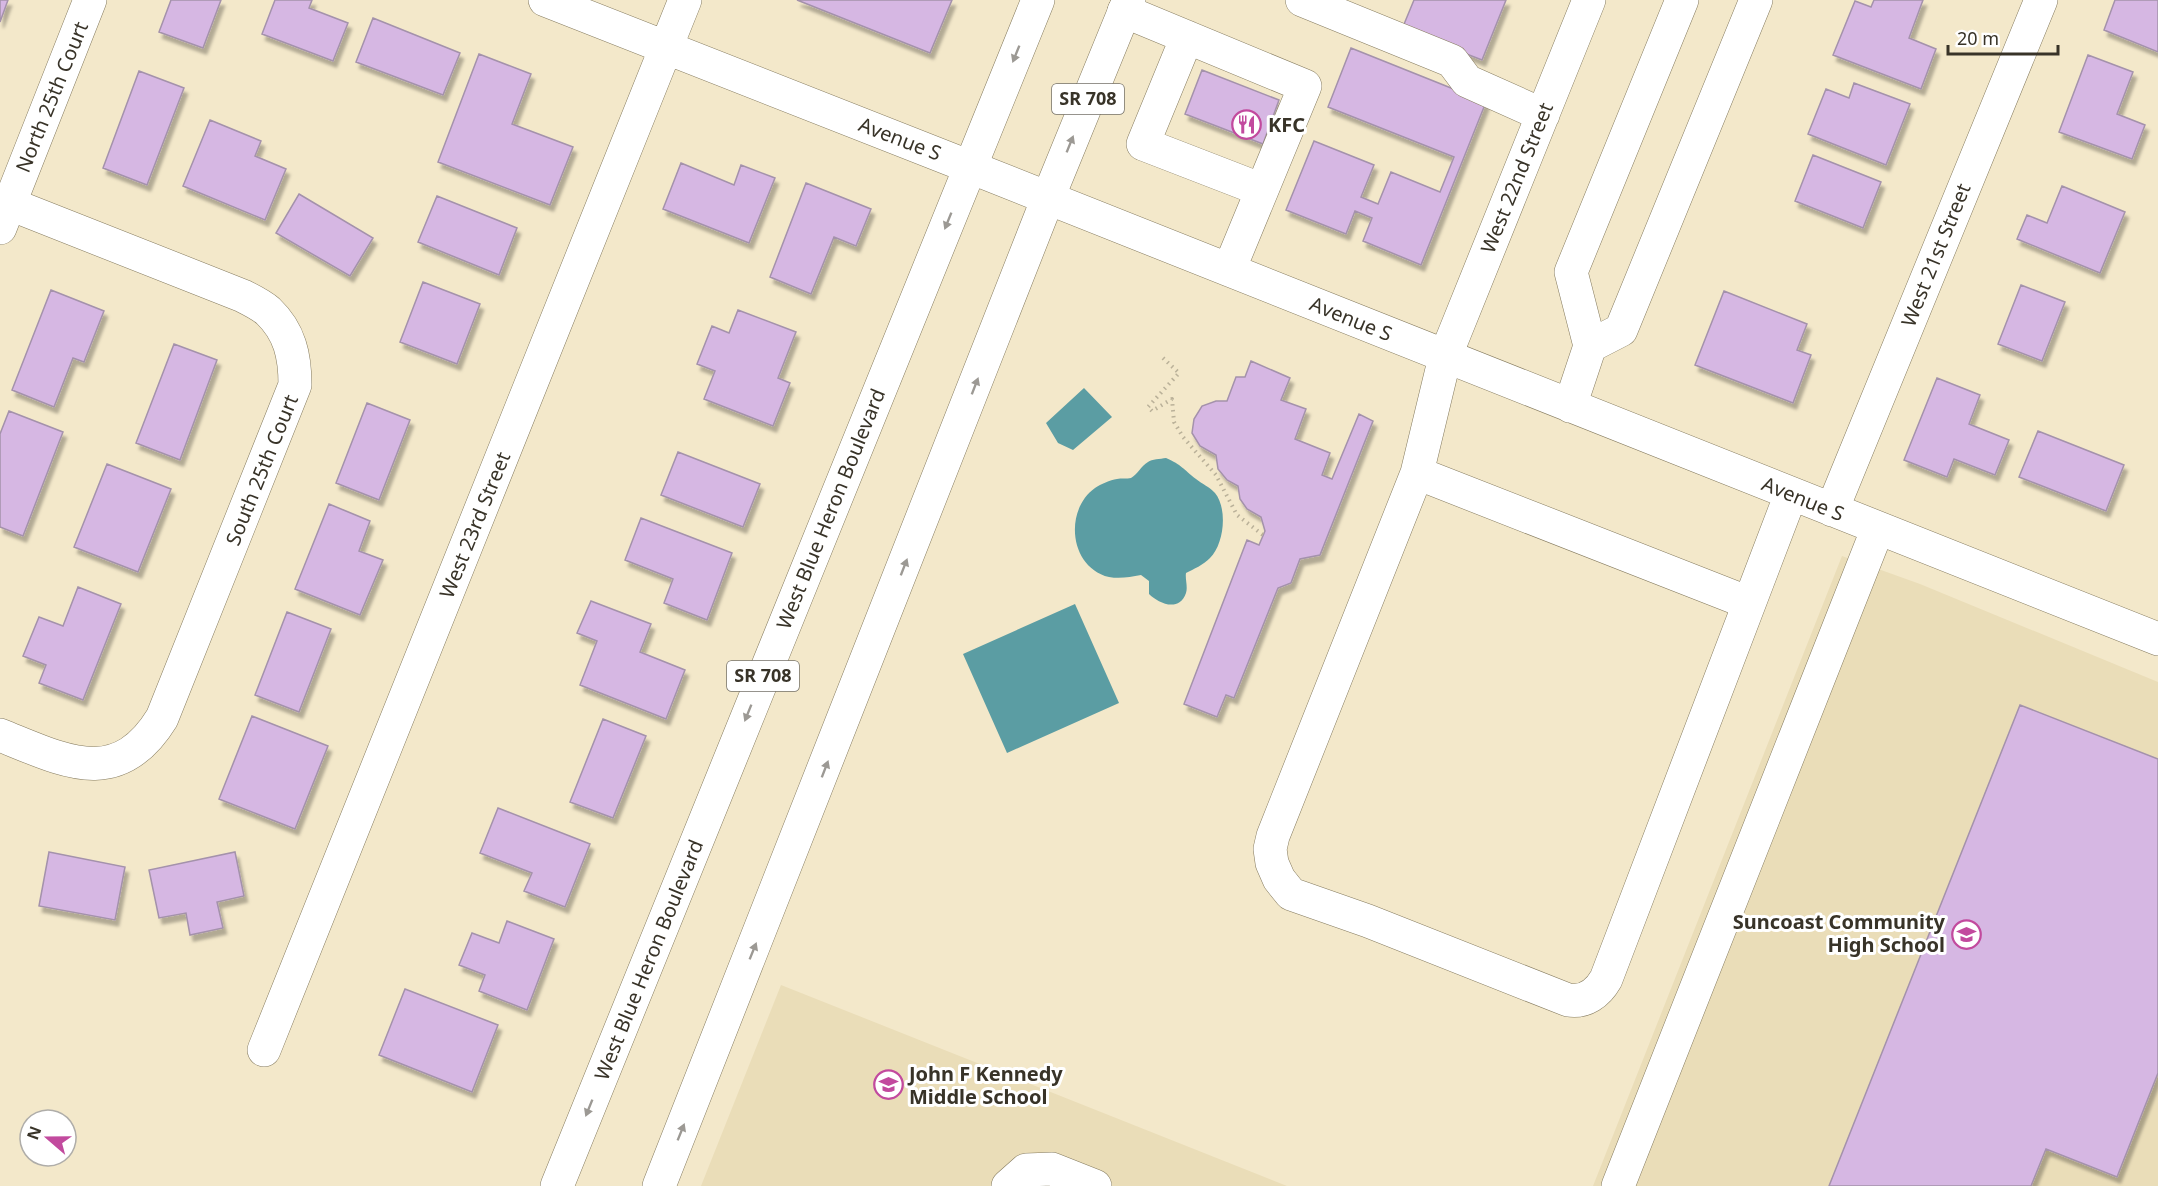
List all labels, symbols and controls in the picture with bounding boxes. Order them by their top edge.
street label: North 25th Court [9,17,94,176]
scale bar [1948,18,2058,56]
text: 20 m [1957,26,1999,50]
one-way arrow [1011,46,1021,64]
road number: SR 708 [1052,84,1124,114]
street label: West 22nd Street [1474,99,1559,257]
restaurant icon: KFC [1231,109,1263,141]
street label: Avenue S [855,110,945,167]
place label: KFC [1268,111,1305,138]
one-way arrow [1065,134,1075,152]
street label: West 21st Street [1895,179,1977,330]
one-way arrow [943,212,952,230]
street label: Avenue S [1306,290,1396,347]
one-way arrow [970,376,980,394]
street label: West Blue Heron Boulevard [770,385,891,633]
street label: South 25th Court [219,390,304,549]
street label: West 23rd Street [433,448,516,602]
street label: Avenue S [1758,470,1848,527]
one-way arrow [900,558,909,576]
road number: SR 708 [727,661,799,691]
one-way arrow [743,704,753,722]
one-way arrow [820,760,830,778]
street label: West Blue Heron Boulevard [588,836,709,1084]
place label: Suncoast Community High School [1733,908,1946,958]
school or university icon: Suncoast Community High School [1950,918,1982,950]
one-way arrow [748,941,758,959]
place label: John F Kennedy Middle School [907,1060,1063,1110]
school or university icon: John F Kennedy Middle School [872,1069,904,1101]
one-way arrow [584,1099,593,1117]
north arrow [18,1108,78,1168]
one-way arrow [676,1122,686,1140]
text: N [21,1123,46,1143]

